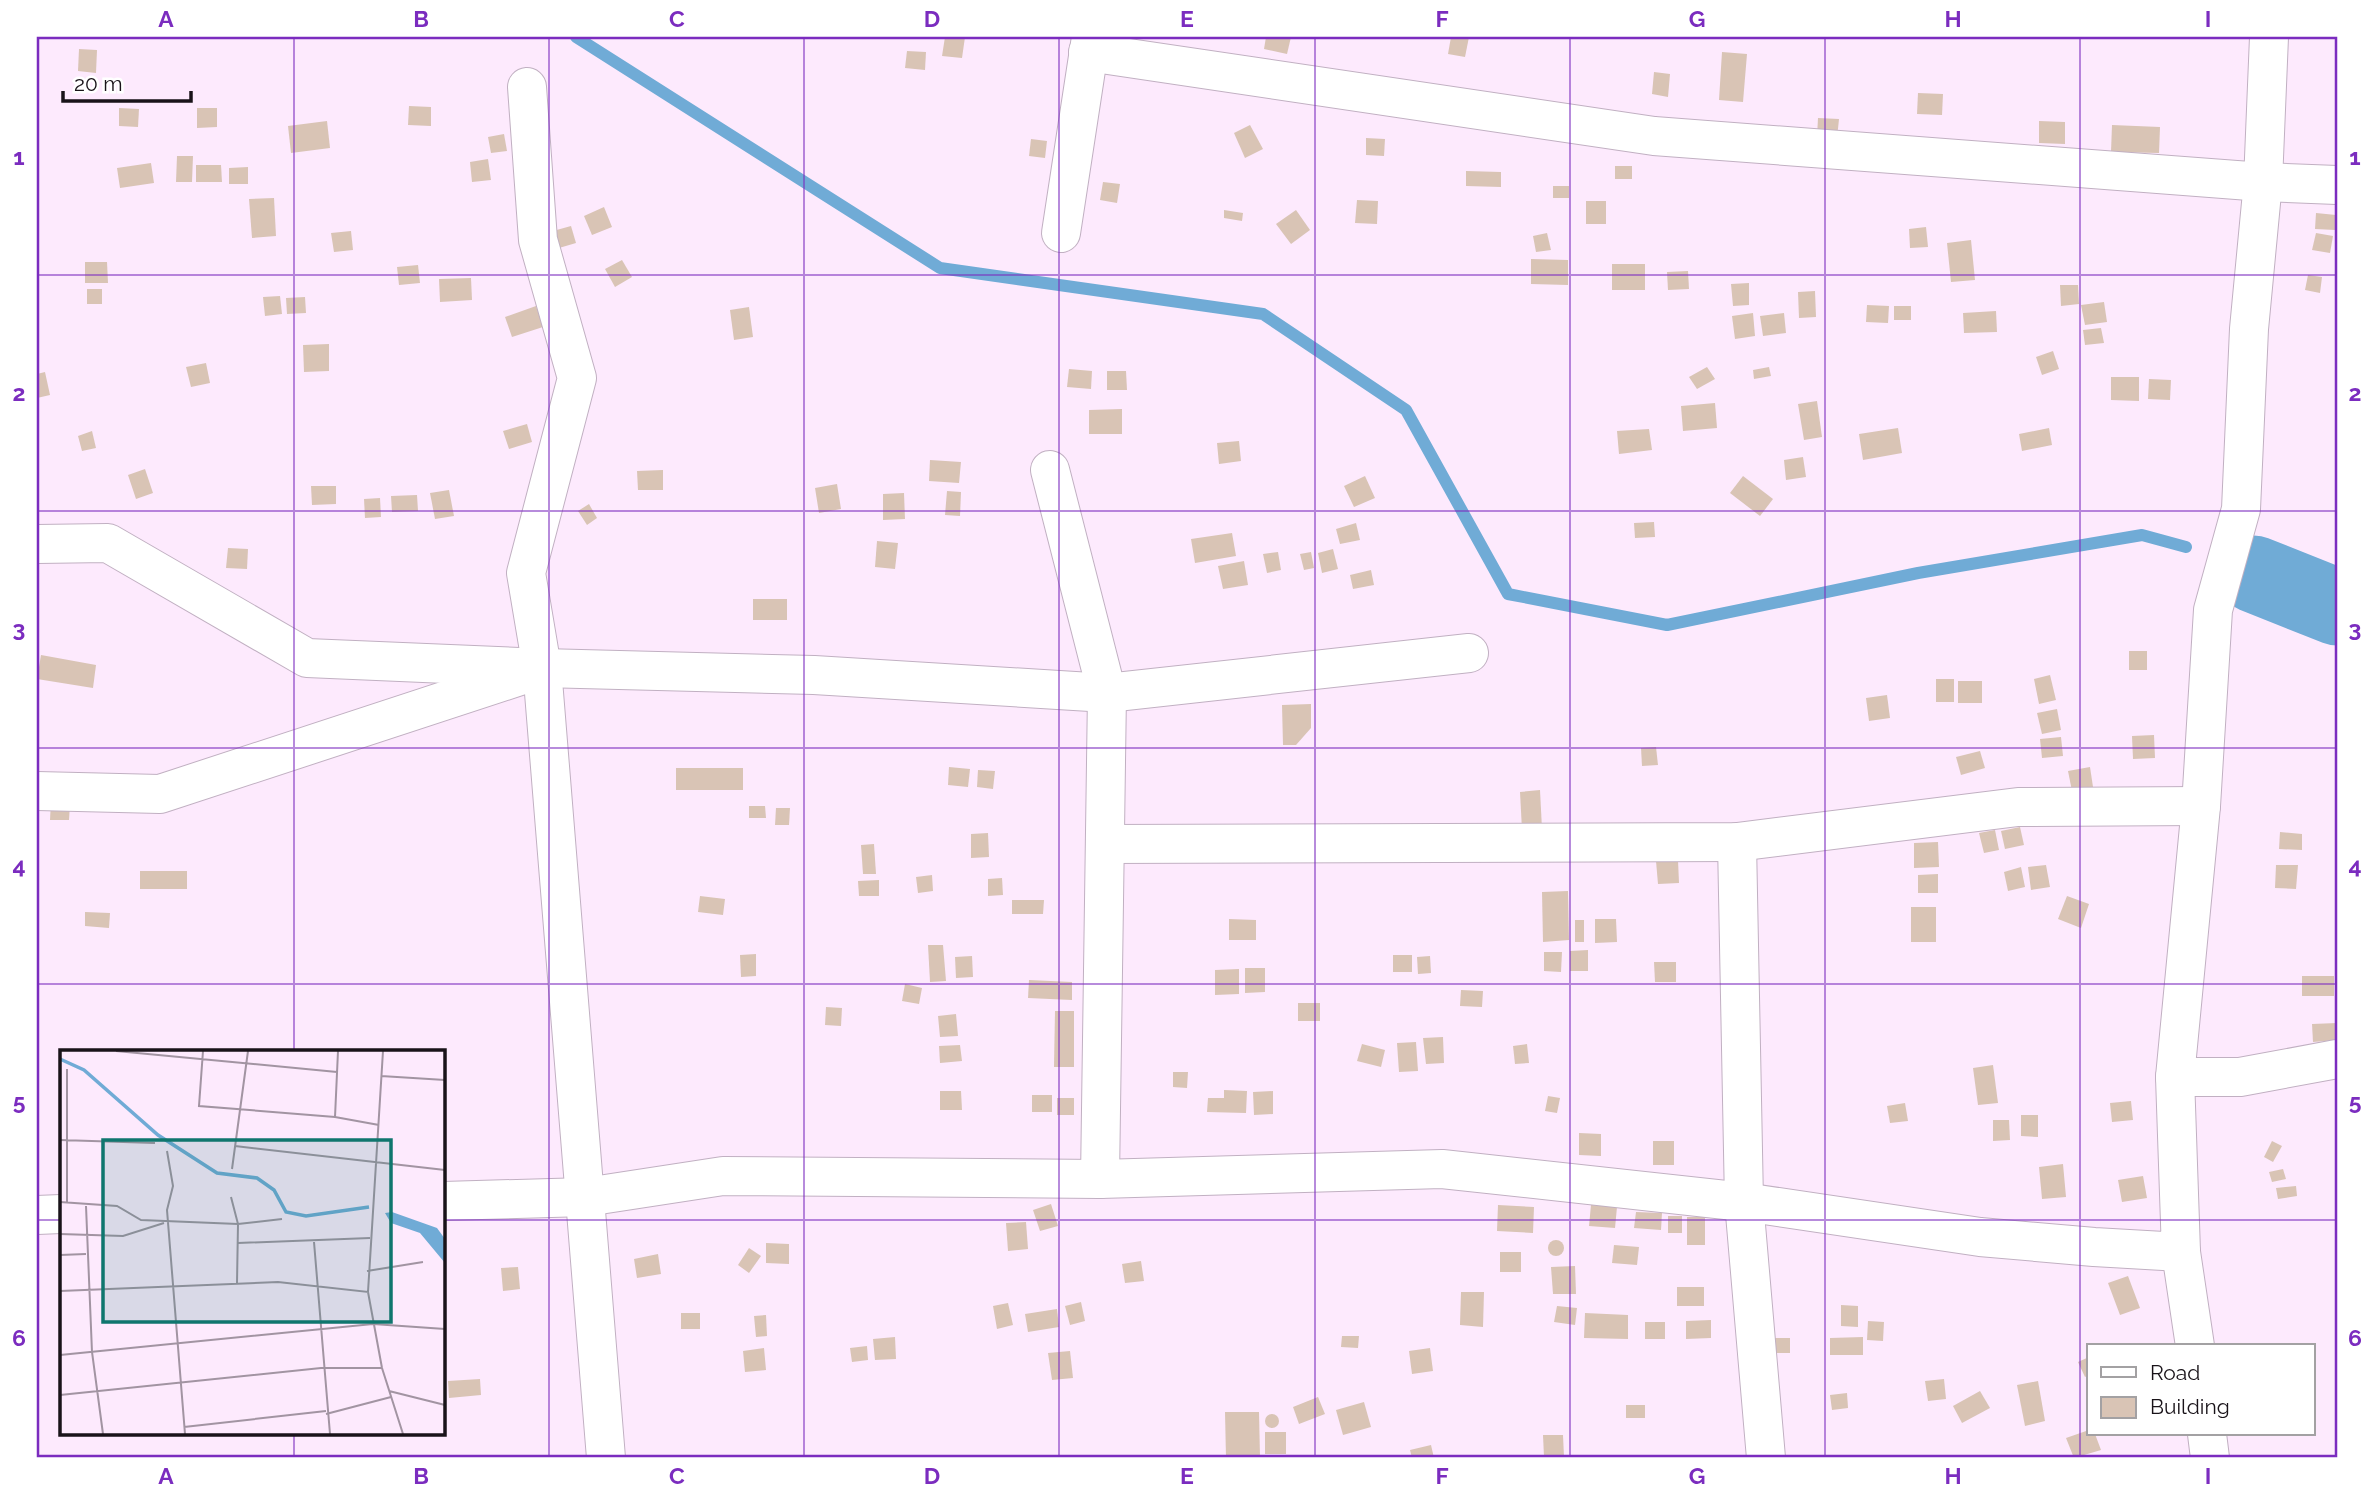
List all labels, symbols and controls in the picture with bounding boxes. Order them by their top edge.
text: A [158,5,174,32]
text: B [413,5,429,32]
text: C [669,5,685,32]
text: D [924,5,940,32]
text: E [1180,5,1194,32]
text: F [1435,5,1449,32]
text: G [1689,5,1705,32]
text: H [1944,5,1962,32]
text: I [2205,5,2211,32]
scale bar [63,60,191,104]
text: 20 m [74,71,122,96]
text: 1 [13,143,25,170]
text: 1 [2349,143,2361,170]
text: 2 [13,379,25,406]
text: 2 [2349,379,2361,406]
text: 3 [13,615,25,642]
text: 3 [2349,615,2361,642]
text: 4 [12,852,26,879]
text: 4 [2348,852,2362,879]
inset map [60,1050,444,1436]
text: 5 [13,1088,26,1115]
text: 5 [2349,1088,2362,1115]
text: 6 [12,1324,26,1351]
text: 6 [2348,1324,2362,1351]
legend [2087,1344,2314,1436]
text: Road [2150,1360,2200,1385]
text: Building [2150,1394,2230,1419]
text: A [158,1462,174,1489]
text: B [413,1462,429,1489]
text: C [669,1462,685,1489]
text: D [924,1462,940,1489]
text: E [1180,1462,1194,1489]
text: F [1435,1462,1449,1489]
text: G [1689,1462,1705,1489]
text: H [1944,1462,1962,1489]
text: I [2205,1462,2211,1489]

